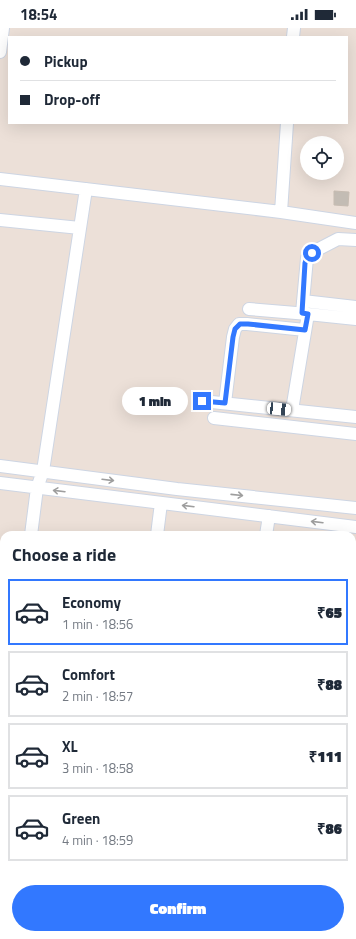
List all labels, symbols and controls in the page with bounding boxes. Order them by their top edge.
text: 18:54 [20,3,57,26]
text: Pickup [44,50,88,73]
text: Drop-off [44,88,100,111]
map controls [300,136,344,180]
button: locate [300,136,344,180]
route start [303,244,321,262]
callout: 1 min [122,387,188,415]
text: 1 min [139,391,171,411]
route end [193,392,211,410]
car [266,402,292,416]
one-way arrow [101,476,114,484]
one-way arrow [53,487,66,495]
one-way arrow [230,492,243,499]
one-way arrow [182,502,195,510]
one-way arrow [311,518,324,526]
text: Choose a ride [12,541,116,568]
text: Economy [62,591,121,614]
icon: car [14,594,50,630]
text: ₹65 [317,601,342,624]
text: 1 min · 18:56 [62,614,133,634]
text: Comfort [62,663,115,686]
icon: car [14,666,50,702]
text: ₹88 [317,673,342,696]
text: 2 min · 18:57 [62,686,133,706]
text: XL [62,735,78,758]
icon: car [14,738,50,774]
text: ₹111 [309,745,342,768]
text: 3 min · 18:58 [62,758,133,778]
text: Green [62,807,100,830]
icon: car [14,810,50,846]
text: ₹86 [317,817,342,840]
text: 4 min · 18:59 [62,830,133,850]
button: Confirm [12,885,344,931]

